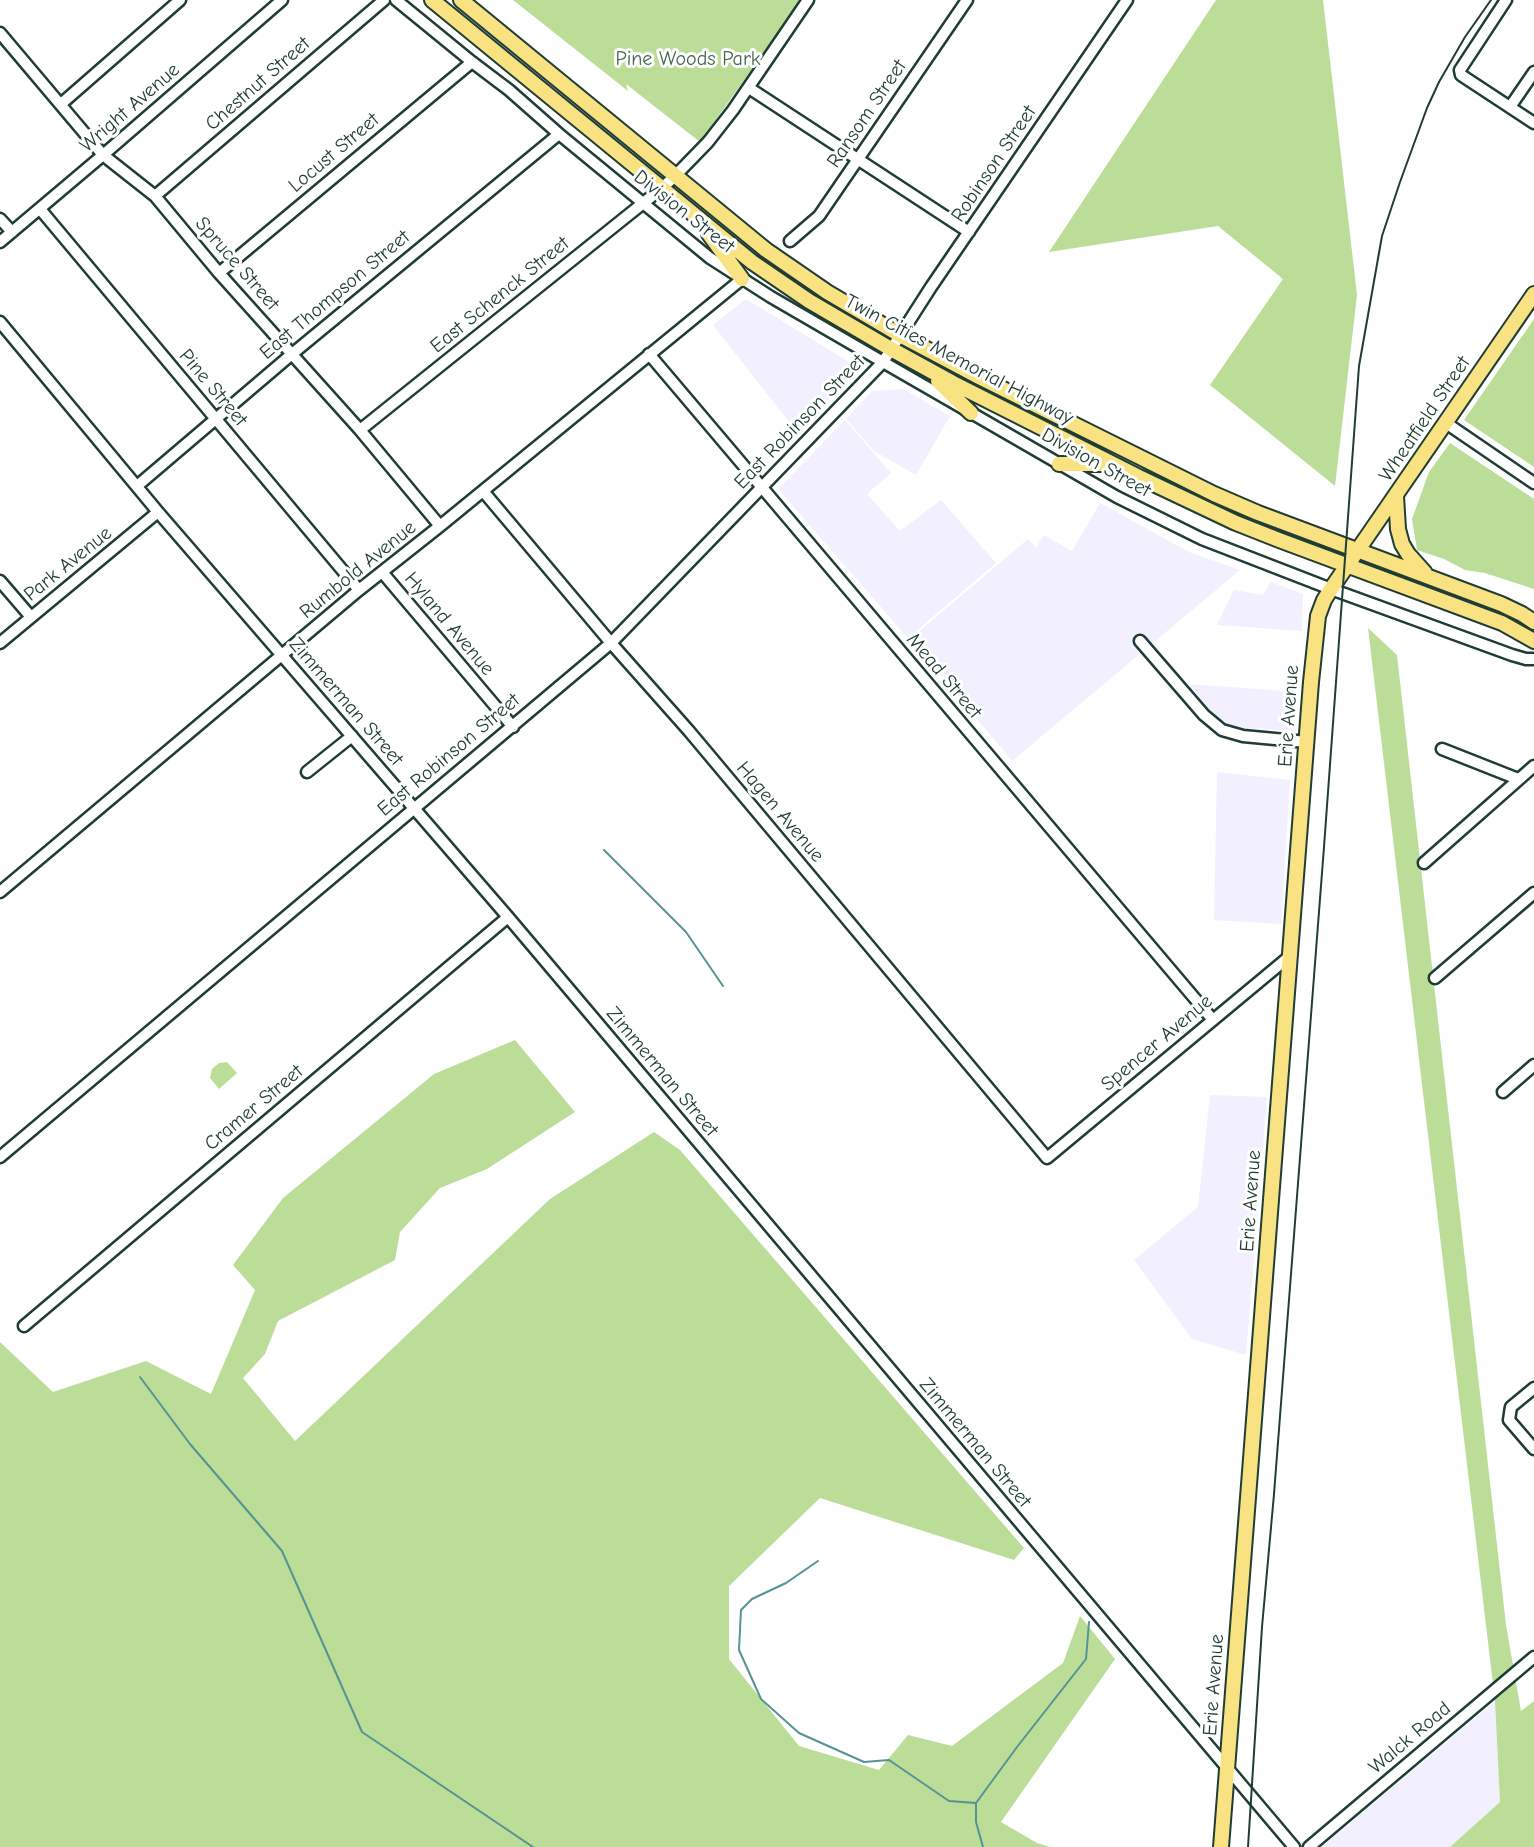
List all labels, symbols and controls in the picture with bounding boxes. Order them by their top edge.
street label: Chestnut Street [201,32,315,136]
park label: Pine Woods Park [615,47,761,71]
street label: Ransom Street [822,55,912,173]
street label: Wright Avenue [75,58,185,158]
street label: Robinson Street [946,101,1042,227]
street label: Locust Street [284,108,384,198]
street label: Division Street [629,165,739,259]
street label: Spruce Street [190,212,284,316]
street label: East Thompson Street [255,225,415,365]
street label: East Schenck Street [426,232,574,358]
street label: Twin Cities Memorial Highway [840,289,1078,431]
street label: Pine Street [174,344,252,432]
street label: East Robinson Street [729,350,871,494]
street label: Wheatfield Street [1374,352,1476,486]
street label: Division Street [1037,423,1155,503]
street label: Rumbold Avenue [295,516,421,624]
street label: Park Avenue [19,521,117,607]
street label: Hyland Avenue [399,568,499,680]
street label: Mead Street [901,628,987,724]
street label: Zimmerman Street [284,633,408,771]
street label: Erie Avenue [1273,664,1305,768]
street label: East Robinson Street [373,688,525,822]
street label: Hagen Avenue [731,757,829,867]
street label: Spencer Avenue [1096,989,1218,1097]
street label: Zimmerman Street [601,1002,723,1142]
street label: Cramer Street [200,1060,308,1156]
street label: Erie Avenue [1235,1149,1267,1253]
street label: Zimmerman Street [914,1373,1036,1513]
street label: Erie Avenue [1198,1633,1230,1737]
street label: Walck Road [1364,1697,1456,1779]

